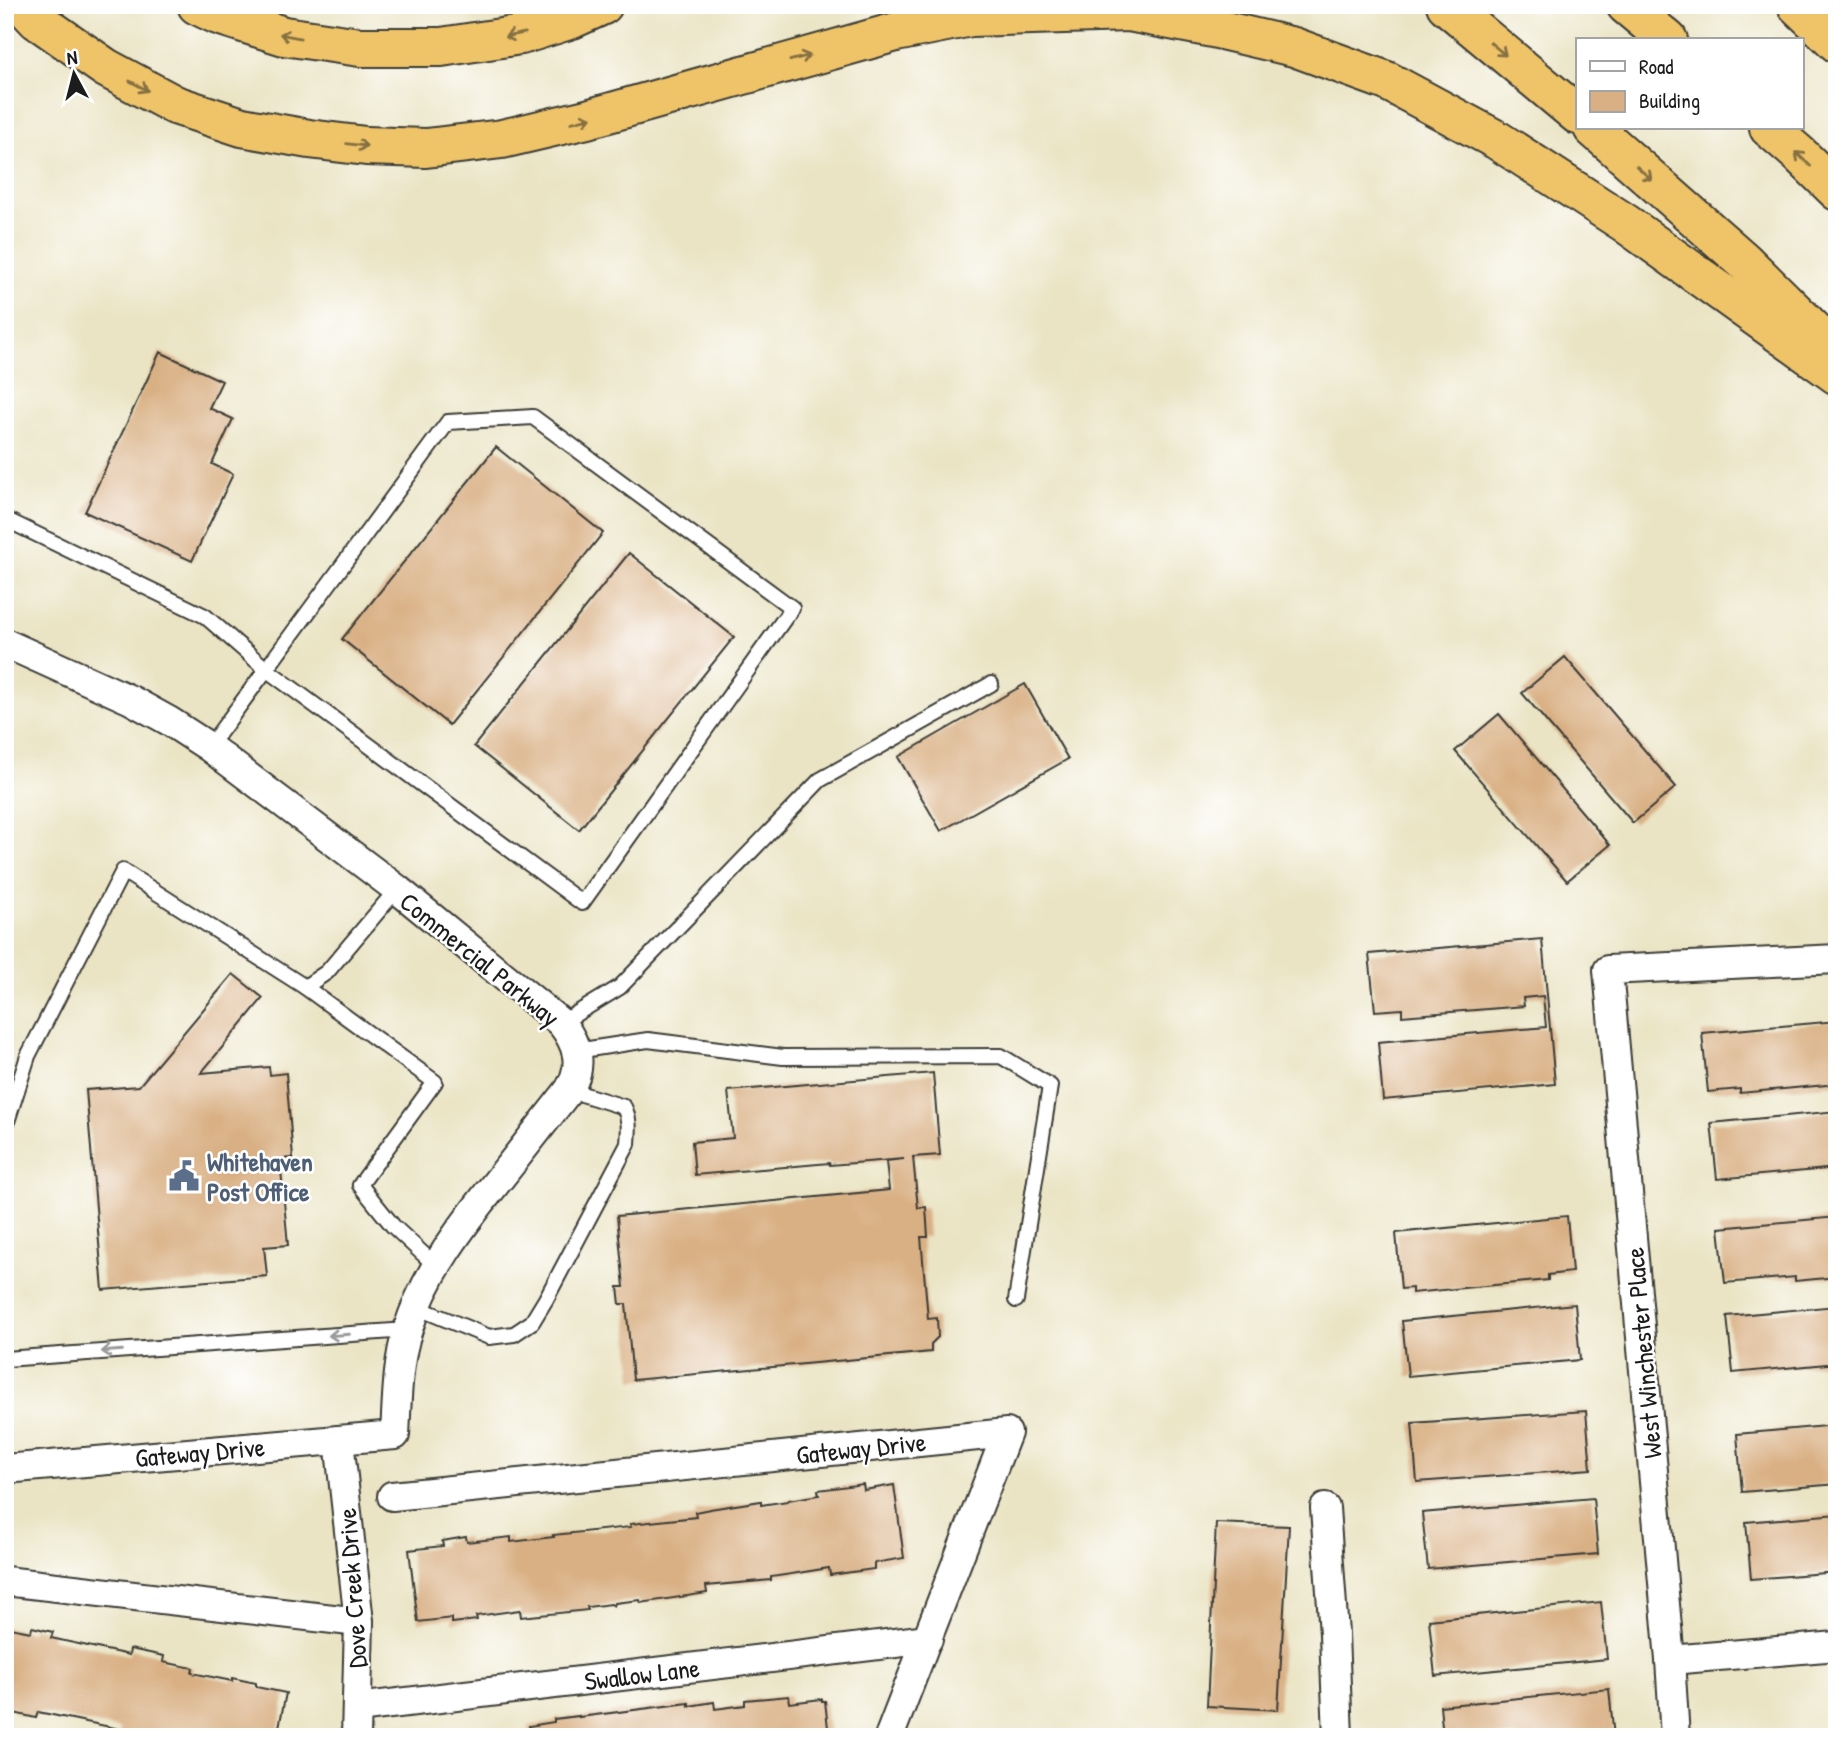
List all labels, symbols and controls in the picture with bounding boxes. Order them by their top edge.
one-way arrow [279,29,302,43]
one-way arrow [504,29,527,43]
north arrow [38,38,108,108]
legend [1576,38,1804,130]
one-way arrow [1489,41,1507,57]
text: N [65,44,79,71]
one-way arrow [788,51,811,64]
text: Road [1639,52,1673,81]
one-way arrow [128,79,149,93]
text: Building [1639,86,1700,115]
one-way arrow [570,113,592,126]
one-way arrow [345,139,368,152]
one-way arrow [1795,150,1812,167]
one-way arrow [1635,164,1652,181]
street label: Commercial Parkway [393,884,567,1034]
place label: Whitehaven Post Office [207,1144,313,1209]
public building icon: Whitehaven Post Office [167,1159,201,1193]
street label: West Winchester Place [1616,1246,1670,1460]
one-way arrow [328,1329,351,1342]
one-way arrow [101,1345,124,1358]
street label: Gateway Drive [794,1424,928,1472]
street label: Gateway Drive [134,1429,266,1475]
street label: Dove Creek Drive [329,1507,375,1669]
street label: Swallow Lane [582,1650,702,1698]

